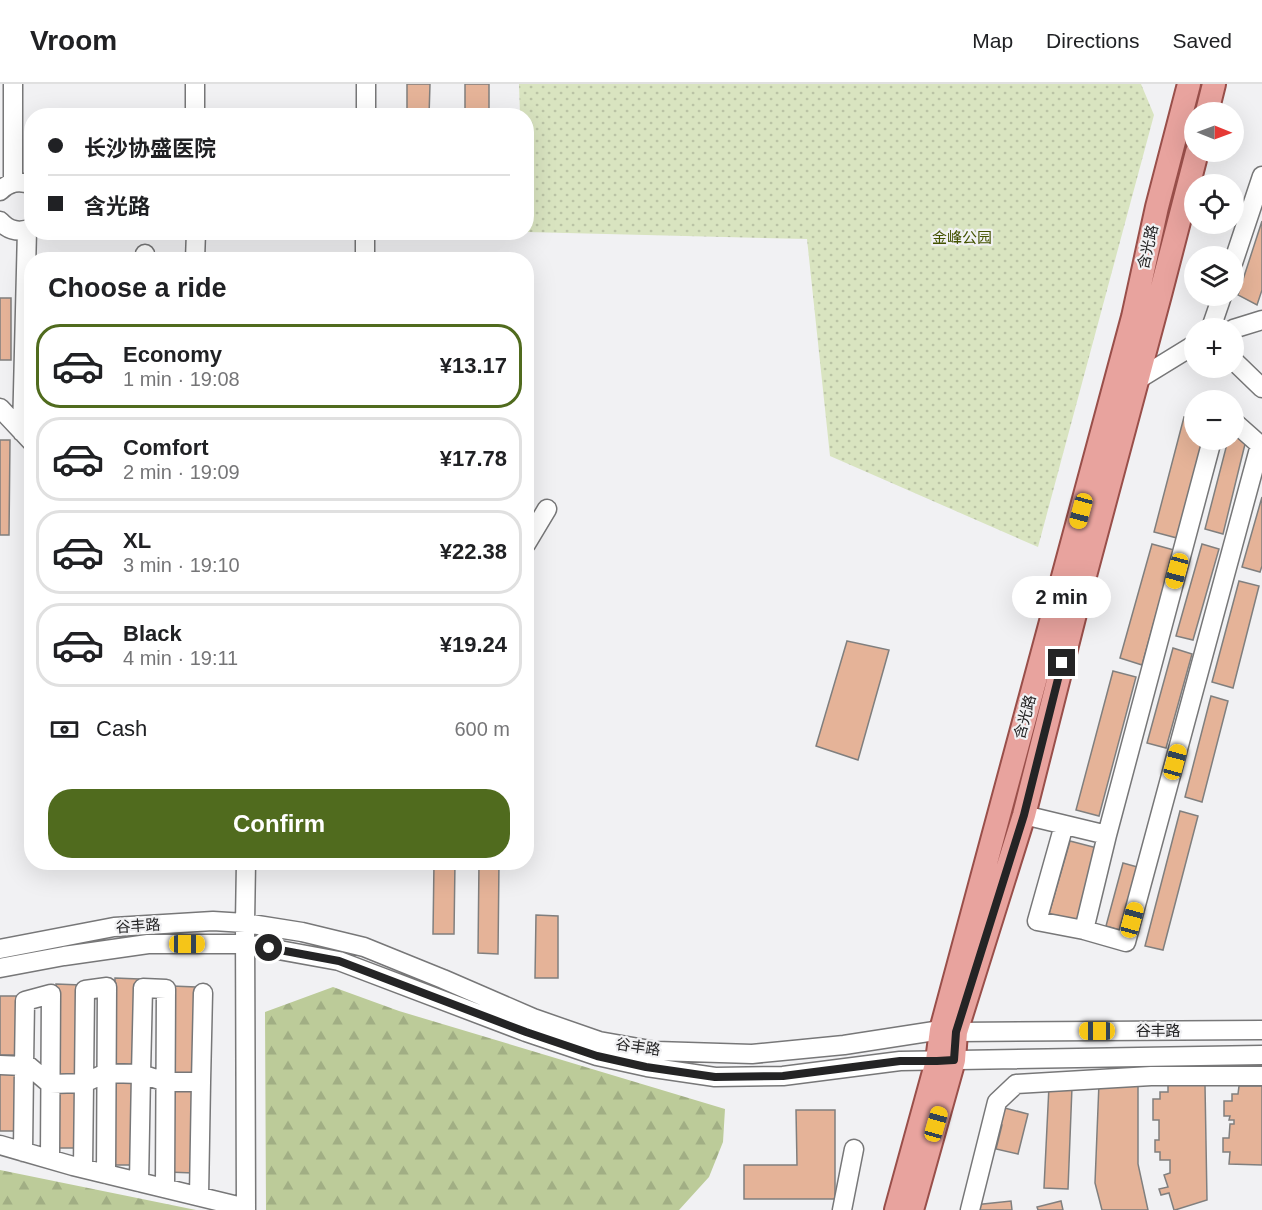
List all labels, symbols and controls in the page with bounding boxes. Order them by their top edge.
text: Vroom [30,25,117,56]
text: Map [972,29,1013,52]
text: Directions [1046,29,1139,52]
text: Saved [1172,29,1232,52]
north arrow [1184,102,1244,162]
map controls [1184,102,1244,450]
text: 长沙协盛医院 [84,136,216,161]
button: locate [1184,174,1244,234]
text: 含光路 [84,194,150,219]
street label: 含光路 [1134,223,1161,271]
park label: 金峰公园 [932,229,992,246]
button: layers [1184,246,1244,306]
text: Choose a ride [48,273,227,303]
button: + [1184,318,1244,378]
icon: car [51,339,105,393]
text: Economy [123,342,222,367]
text: ¥13.17 [440,353,507,378]
text: 1 min · 19:08 [123,368,240,390]
button: − [1184,390,1244,450]
icon: car [51,432,105,486]
text: Comfort [123,435,209,460]
text: ¥17.78 [440,446,507,471]
text: 2 min · 19:09 [123,461,240,483]
car [1068,491,1094,531]
icon: car [51,525,105,579]
text: XL [123,528,151,553]
text: ¥22.38 [440,539,507,564]
car [1164,551,1190,591]
text: 3 min · 19:10 [123,554,240,576]
callout: 2 min [1012,576,1112,618]
text: 2 min [1035,586,1088,608]
icon: car [51,618,105,672]
text: Black [123,621,182,646]
text: ¥19.24 [440,632,507,657]
text: 4 min · 19:11 [123,647,238,669]
route end [1048,649,1075,676]
street label: 含光路 [1010,693,1039,741]
icon: cash [48,713,81,746]
text: Cash [96,716,147,741]
text: 600 m [454,718,510,740]
car [1162,742,1188,782]
button: Confirm [48,789,510,858]
car [1119,900,1145,940]
street label: 谷丰路 [115,915,161,936]
route start [255,934,282,961]
car [169,935,205,953]
car [1079,1022,1115,1040]
street label: 谷丰路 [1135,1022,1181,1039]
street label: 谷丰路 [615,1035,662,1058]
car [922,1104,950,1144]

